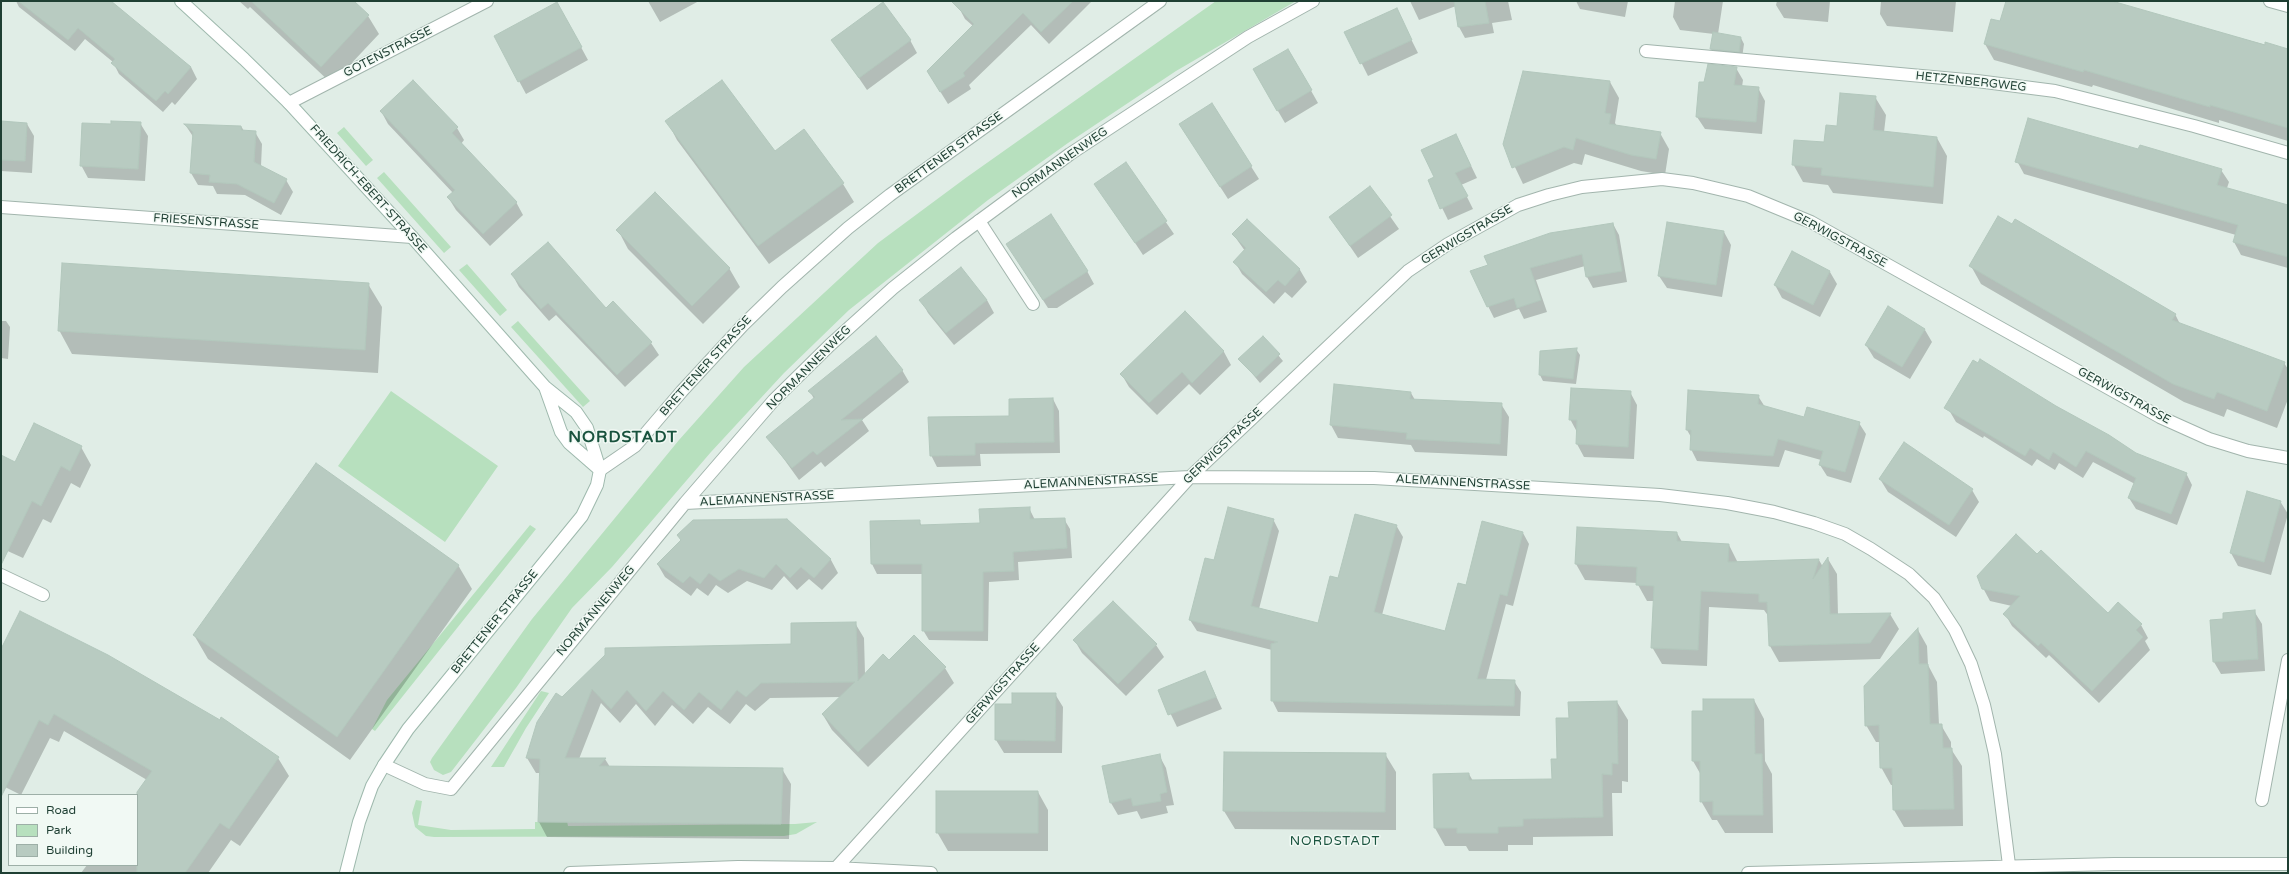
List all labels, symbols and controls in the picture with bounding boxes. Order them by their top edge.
street label: GOTENSTRASSE [341,24,435,80]
street label: HETZENBERGWEG [1915,69,2027,95]
street label: BRETTENER STRASSE [892,109,1006,197]
street label: FRIEDRICH-EBERT-STRASSE [307,122,429,256]
street label: NORMANNENWEG [1009,124,1111,202]
street label: GERWIGSTRASSE [1419,202,1515,268]
street label: GERWIGSTRASSE [1791,209,1889,271]
street label: FRIESENSTRASSE [153,211,259,233]
street label: BRETTENER STRASSE [657,313,755,419]
street label: NORMANNENWEG [764,323,854,413]
street label: GERWIGSTRASSE [2075,364,2173,428]
street label: GERWIGSTRASSE [1181,405,1265,487]
district label: NORDSTADT [568,428,678,448]
street label: ALEMANNENSTRASSE [1023,471,1159,493]
street label: ALEMANNENSTRASSE [1395,472,1531,494]
street label: ALEMANNENSTRASSE [699,488,835,510]
street label: NORMANNENWEG [554,563,638,659]
street label: BRETTENER STRASSE [449,567,541,677]
street label: GERWIGSTRASSE [963,640,1043,728]
legend [8,794,138,866]
text: Road [46,803,76,817]
text: Park [46,823,72,837]
district label: NORDSTADT [1290,834,1380,850]
text: Building [46,843,93,857]

